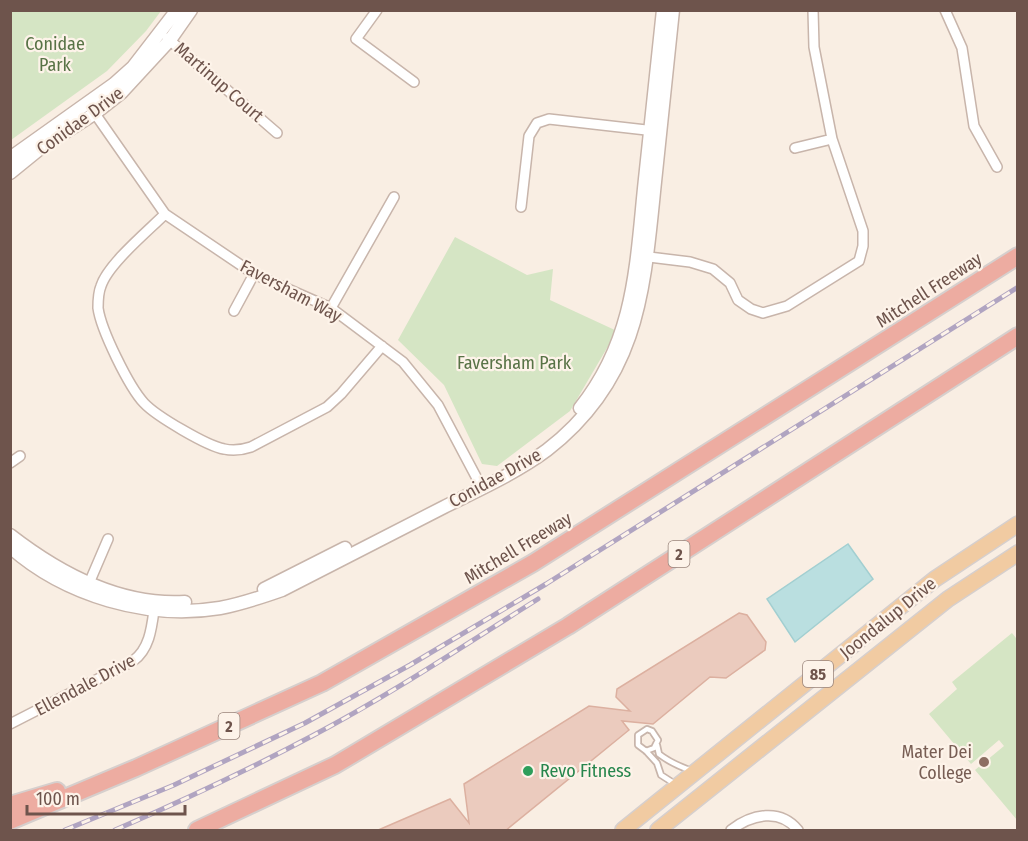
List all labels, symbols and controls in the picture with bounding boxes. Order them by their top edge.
park label: Conidae Park [25,33,85,76]
street label: Martinup Court [170,37,268,127]
street label: Conidae Drive [32,82,128,160]
street label: Mitchell Freeway [872,248,986,332]
street label: Faversham Way [236,255,346,327]
park label: Faversham Park [457,352,572,374]
street label: Conidae Drive [445,444,545,512]
street label: Mitchell Freeway [460,507,576,589]
road number: 2 [668,541,690,567]
street label: Joondalup Drive [835,572,941,664]
street label: Ellendale Drive [31,649,139,721]
road number: 85 [803,661,833,687]
road number: 2 [218,713,240,739]
place label: Mater Dei College [901,741,972,784]
marker: Mater Dei College [977,755,991,769]
place label: Revo Fitness [540,760,632,782]
marker: Revo Fitness [521,764,535,778]
scale bar [27,778,184,816]
text: 100 m [36,788,80,810]

